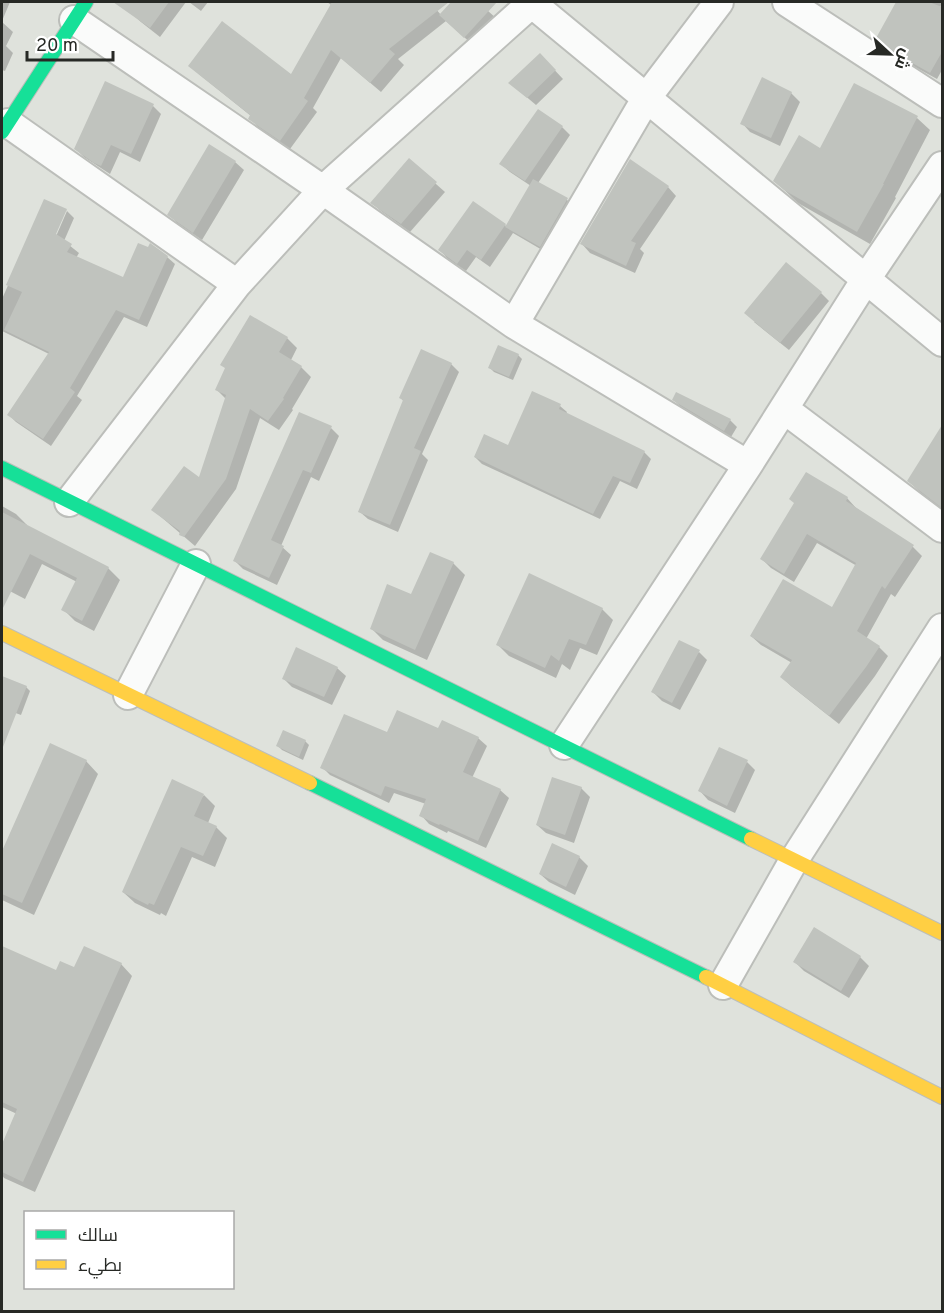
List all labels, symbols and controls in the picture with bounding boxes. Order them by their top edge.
scale bar [27,24,112,62]
north arrow [860,24,920,84]
text: 20 m [36,35,78,58]
text: ش [889,46,915,72]
legend [24,1211,234,1289]
text: سالك [78,1225,118,1248]
text: بطيء [78,1255,122,1279]

